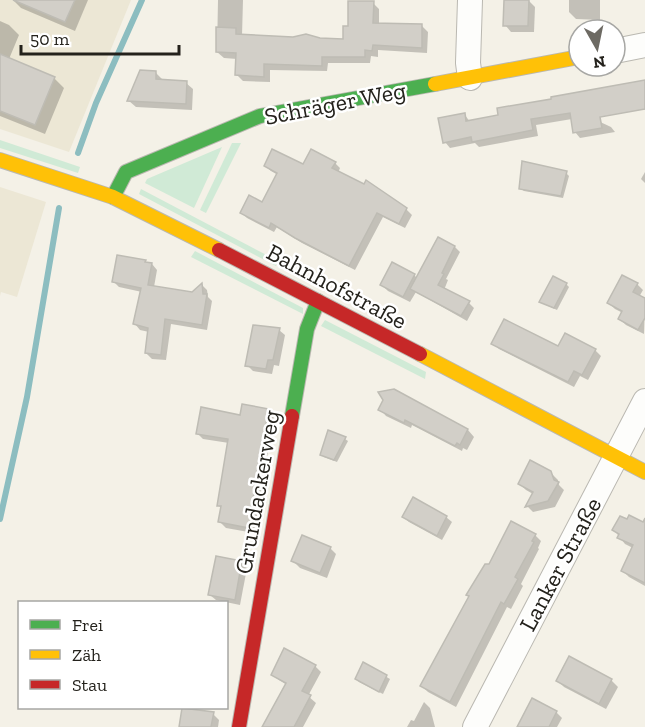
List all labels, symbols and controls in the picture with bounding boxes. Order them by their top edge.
scale bar [21,18,178,56]
north arrow [567,18,627,78]
text: 50 m [30,28,70,50]
text: N [592,52,607,73]
street label: Schräger Weg [262,75,408,131]
street label: Bahnhofstraße [262,237,412,335]
street label: Grundackerweg [228,408,286,576]
street label: Lanker Straße [513,492,607,636]
legend [18,601,228,709]
text: Frei [72,614,103,636]
text: Zäh [72,644,101,666]
text: Stau [72,674,107,696]

